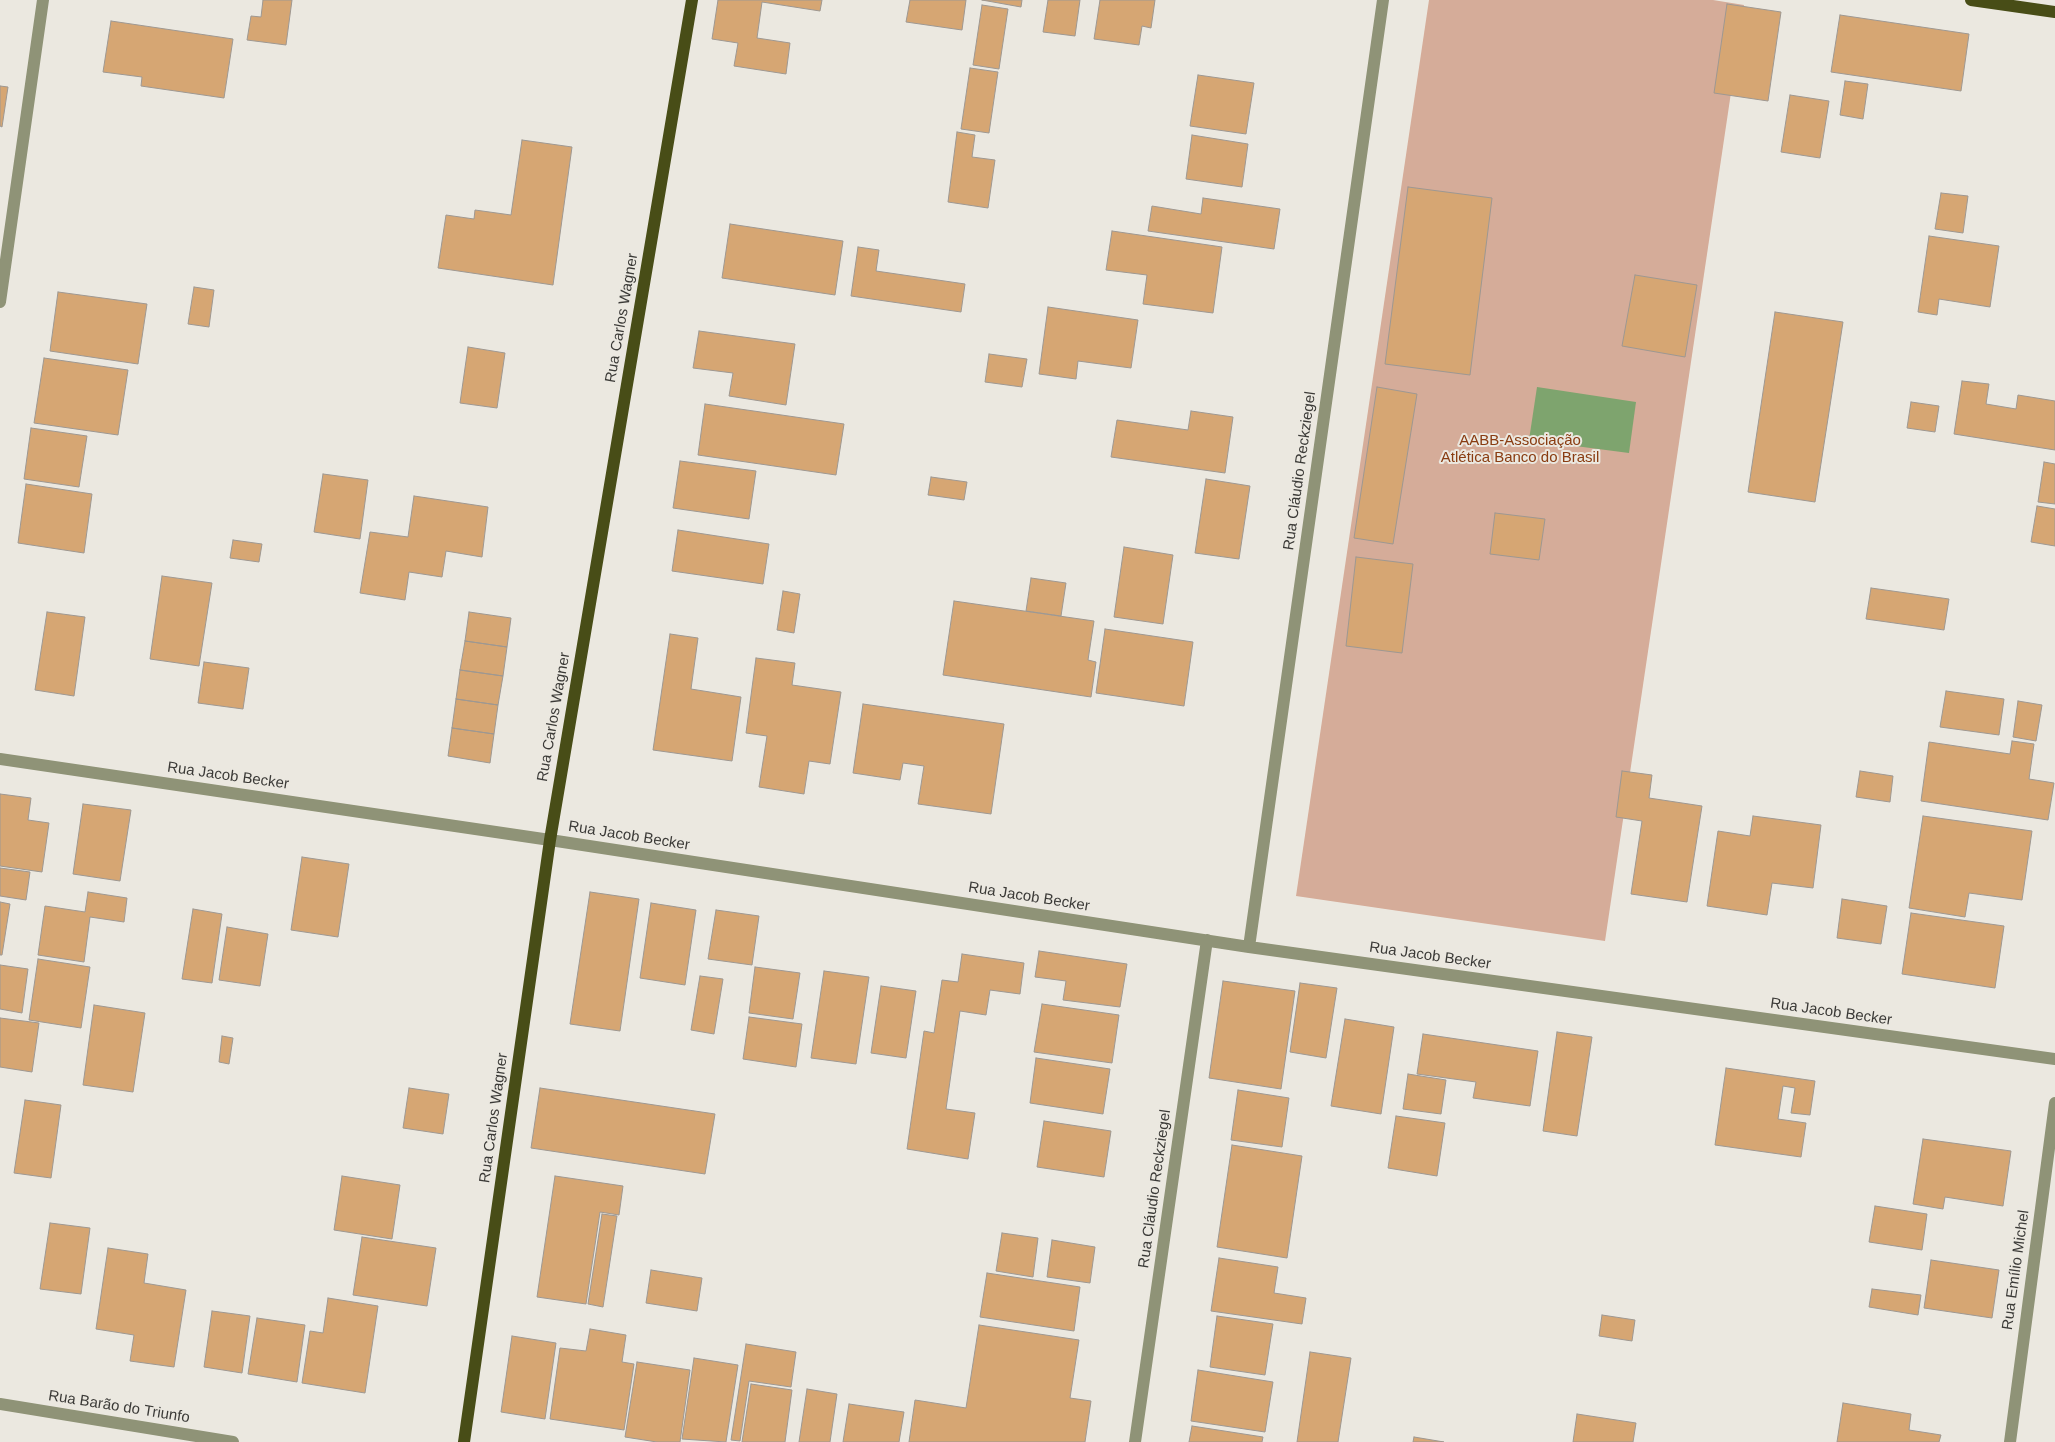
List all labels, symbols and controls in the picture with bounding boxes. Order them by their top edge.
street label: Rua Carlos Wagner [602,252,642,384]
street label: Rua Cláudio Reckziegel [1280,390,1320,552]
park label: AABB-Associação Atlética Banco do Brasil [1441,432,1599,467]
street label: Rua Carlos Wagner [534,651,574,783]
street label: Rua Jacob Becker [166,759,290,793]
street label: Rua Jacob Becker [567,818,691,854]
street label: Rua Jacob Becker [967,879,1091,915]
street label: Rua Jacob Becker [1368,939,1492,973]
street label: Rua Jacob Becker [1769,995,1893,1029]
street label: Rua Carlos Wagner [476,1052,512,1184]
street label: Rua Cláudio Reckziegel [1135,1108,1175,1270]
street label: Rua Emílio Michel [1999,1209,2033,1331]
street label: Rua Barão do Triunfo [47,1387,191,1427]

